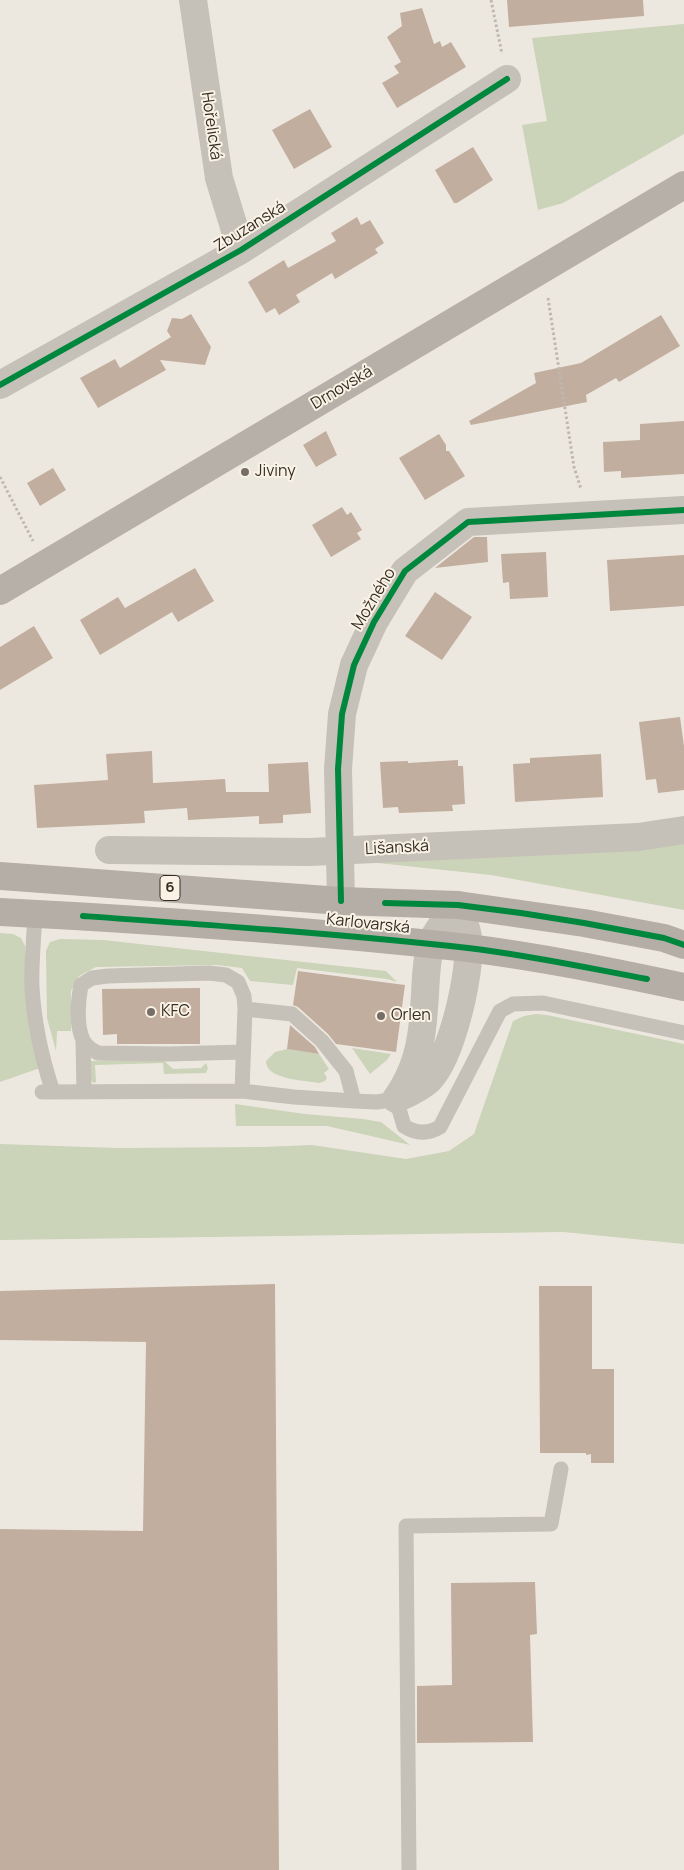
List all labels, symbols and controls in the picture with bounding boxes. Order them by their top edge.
street label: Hořelická [197,91,225,161]
street label: Zbuzanská [211,198,289,256]
street label: Drnovská [308,362,376,414]
place label: Jiviny [255,462,296,482]
marker: Jiviny [239,466,251,478]
street label: Možného [348,565,400,633]
street label: Lišanská [365,837,429,859]
road number: 6 [160,876,180,900]
street label: Karlovarská [325,910,411,938]
place label: KFC [161,1002,190,1022]
marker: KFC [145,1006,157,1018]
place label: Orlen [391,1006,431,1026]
marker: Orlen [375,1010,387,1022]

